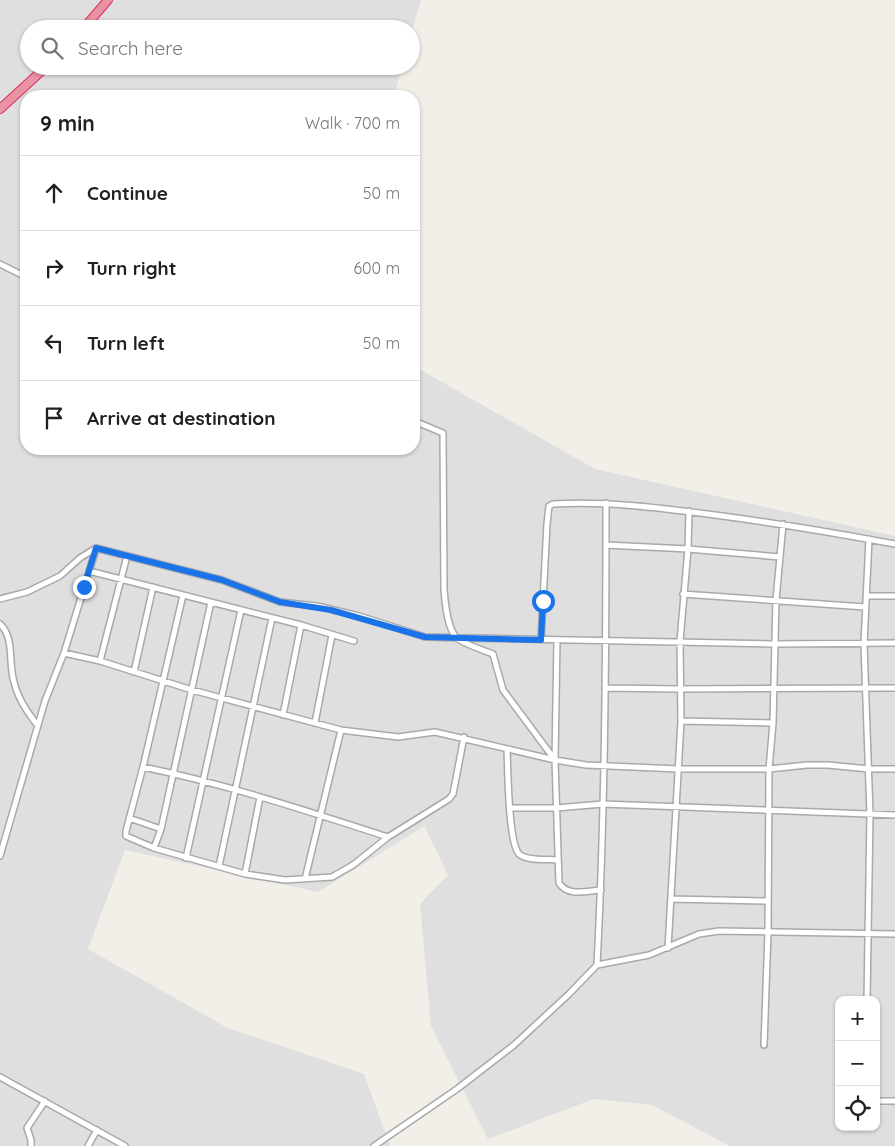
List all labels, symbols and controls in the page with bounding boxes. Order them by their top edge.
search box [20,20,420,75]
icon: search [38,34,66,62]
text: Search here [78,36,183,60]
text: 9 min [40,110,95,136]
text: Walk · 700 m [305,113,400,133]
icon: ahead [40,179,68,207]
text: Continue [87,181,168,205]
text: 50 m [363,183,400,203]
icon: right [40,254,68,282]
text: Turn right [87,256,176,280]
text: 600 m [353,258,400,278]
icon: left [40,329,68,357]
text: Turn left [87,331,165,355]
text: 50 m [363,333,400,353]
icon: arrive [40,404,68,432]
text: Arrive at destination [87,406,276,430]
route end [73,576,96,599]
route start [532,590,555,613]
map controls [835,996,880,1131]
button: + [835,996,880,1041]
button: − [835,1041,880,1086]
button: locate [835,1086,880,1131]

